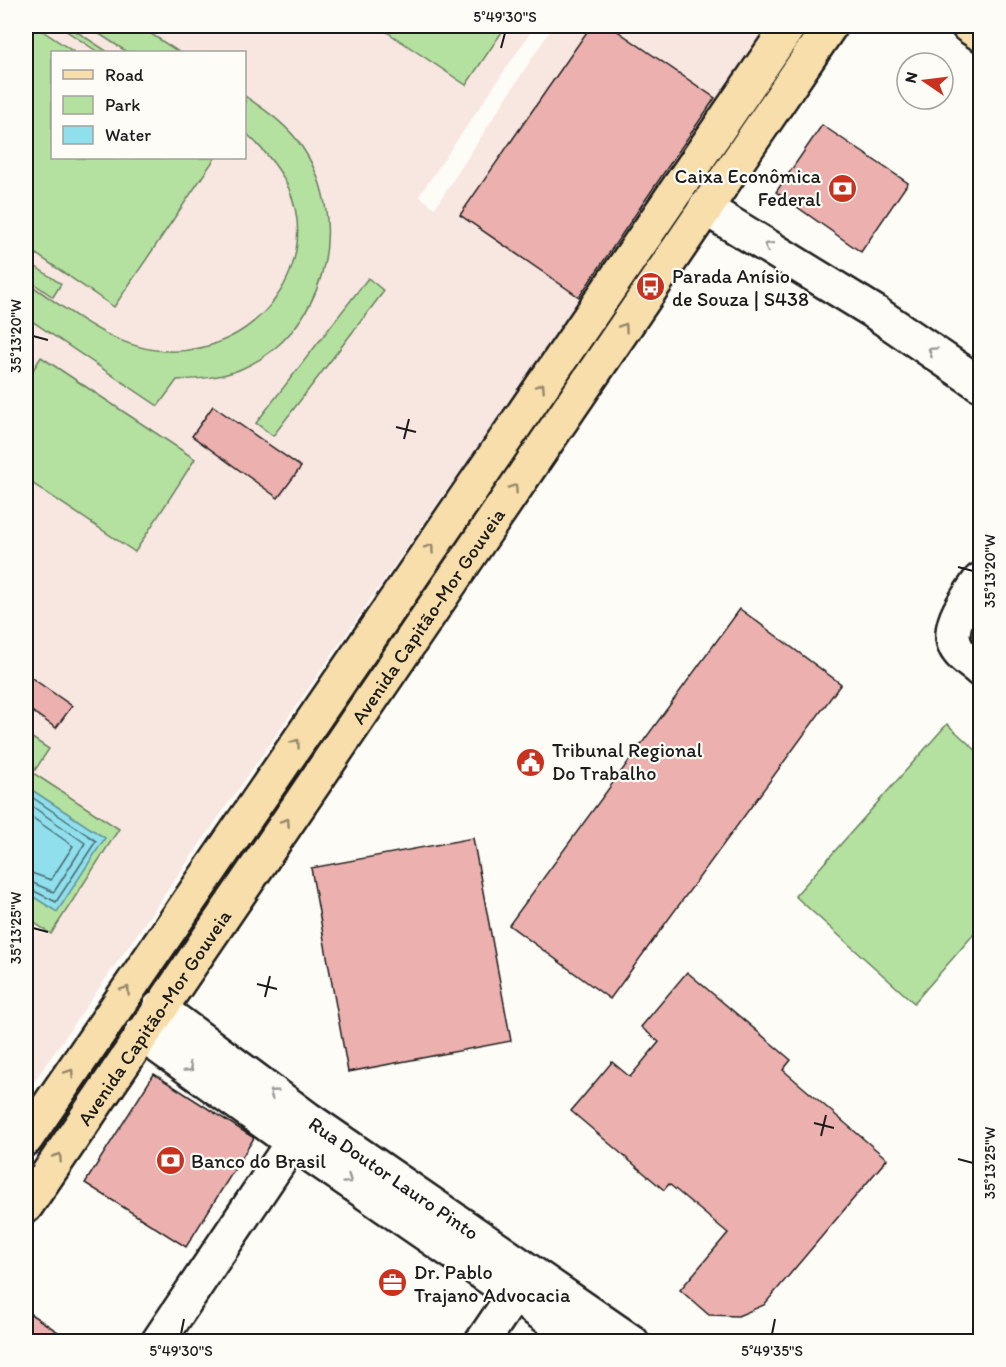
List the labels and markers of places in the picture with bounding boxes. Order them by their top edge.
place label: Caixa Econômica Federal [674,164,822,211]
bank icon: Caixa Econômica Federal [826,172,858,204]
place label: Parada Anísio de Souza | S438 [672,264,809,311]
bus stop icon: Parada Anísio de Souza | S438 [635,271,667,303]
place label: Tribunal Regional Do Trabalho [552,738,703,785]
public building icon: Tribunal Regional Do Trabalho [515,746,547,778]
bank icon: Banco do Brasil [154,1145,186,1177]
place label: Banco do Brasil [191,1149,326,1173]
place label: Dr. Pablo Trajano Advocacia [414,1260,571,1307]
office icon: Dr. Pablo Trajano Advocacia [377,1267,409,1299]

